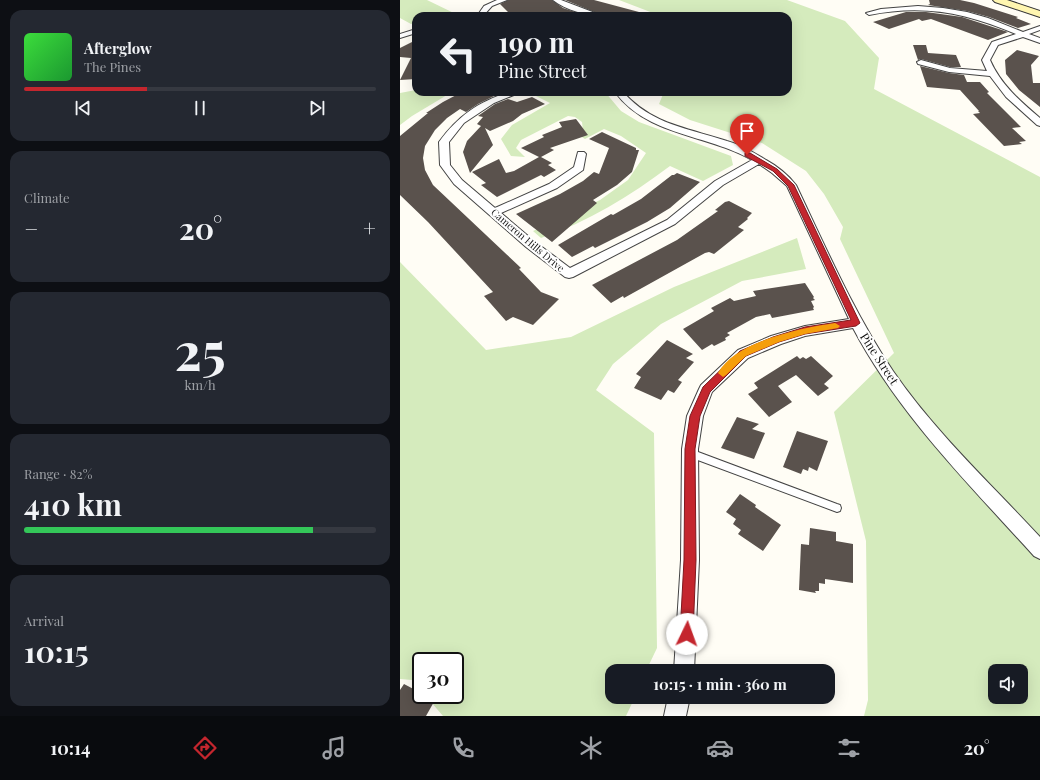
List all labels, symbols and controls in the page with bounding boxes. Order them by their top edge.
text: 190 m [498,23,574,60]
icon: left [432,28,484,80]
text: Afterglow [84,38,152,58]
text: The Pines [84,58,141,75]
text: Pine Street [498,59,586,83]
icon: previous [72,97,94,119]
icon: pause [189,97,211,119]
icon: next [306,97,328,119]
pin [730,114,764,155]
icon: arrive [736,120,758,142]
text: Climate [24,189,70,206]
street label: Cameron Hills Drive [488,205,568,275]
text: 20° [179,208,222,248]
text: − [24,213,38,243]
text: + [363,213,376,243]
text: 25 [174,315,226,384]
street label: Pine Street [857,329,903,388]
text: km/h [184,376,216,393]
text: Range · 82% [24,465,92,482]
text: 410 km [24,484,122,524]
text: Arrival [24,612,64,629]
position arrow [666,613,708,655]
text: 10:15 [24,631,88,671]
speed limit sign: 30 [412,652,464,704]
map controls [988,664,1028,704]
button: sound [988,664,1028,704]
text: 10:15 · 1 min · 360 m [653,674,787,694]
icon: directions [191,734,219,762]
icon: music [320,734,348,762]
icon: phone [449,734,477,762]
icon: climate [577,734,605,762]
icon: car [706,734,734,762]
icon: filters [835,734,863,762]
text: 10:14 [50,736,90,760]
text: 20° [964,736,990,760]

